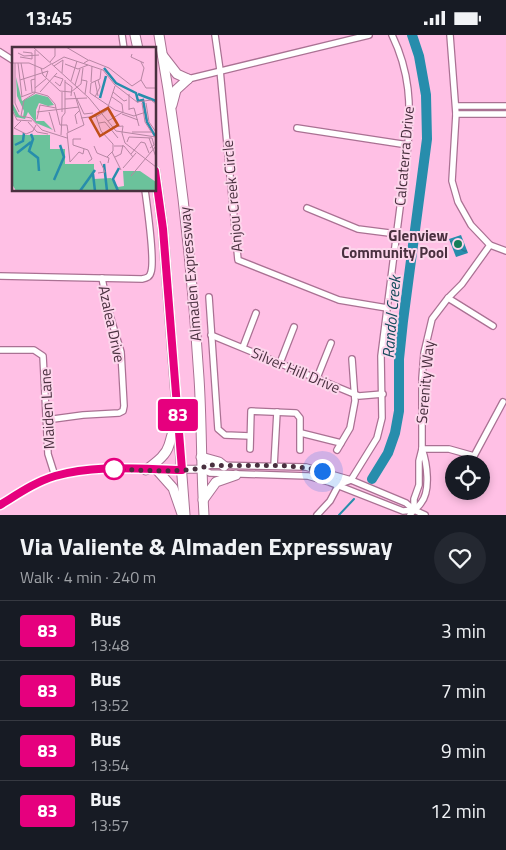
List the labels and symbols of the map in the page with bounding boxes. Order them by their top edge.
inset map [12,47,156,191]
street label: Calcaterra Drive [388,105,420,207]
street label: Anjou Creek Circle [216,139,248,253]
street label: Almaden Expressway [173,206,207,342]
place label: Glenview Community Pool [341,224,448,264]
marker: Glenview Community Pool [452,238,464,250]
water label: Randol Creek [375,273,407,359]
street label: Azalea Drive [93,283,131,365]
street label: Serenity Way [410,340,440,424]
street label: Silver Hill Drive [248,341,344,399]
street label: Maiden Lane [33,368,61,450]
line badge: 83 [156,399,200,431]
unlabelled marker [103,458,125,480]
your location [310,459,335,484]

